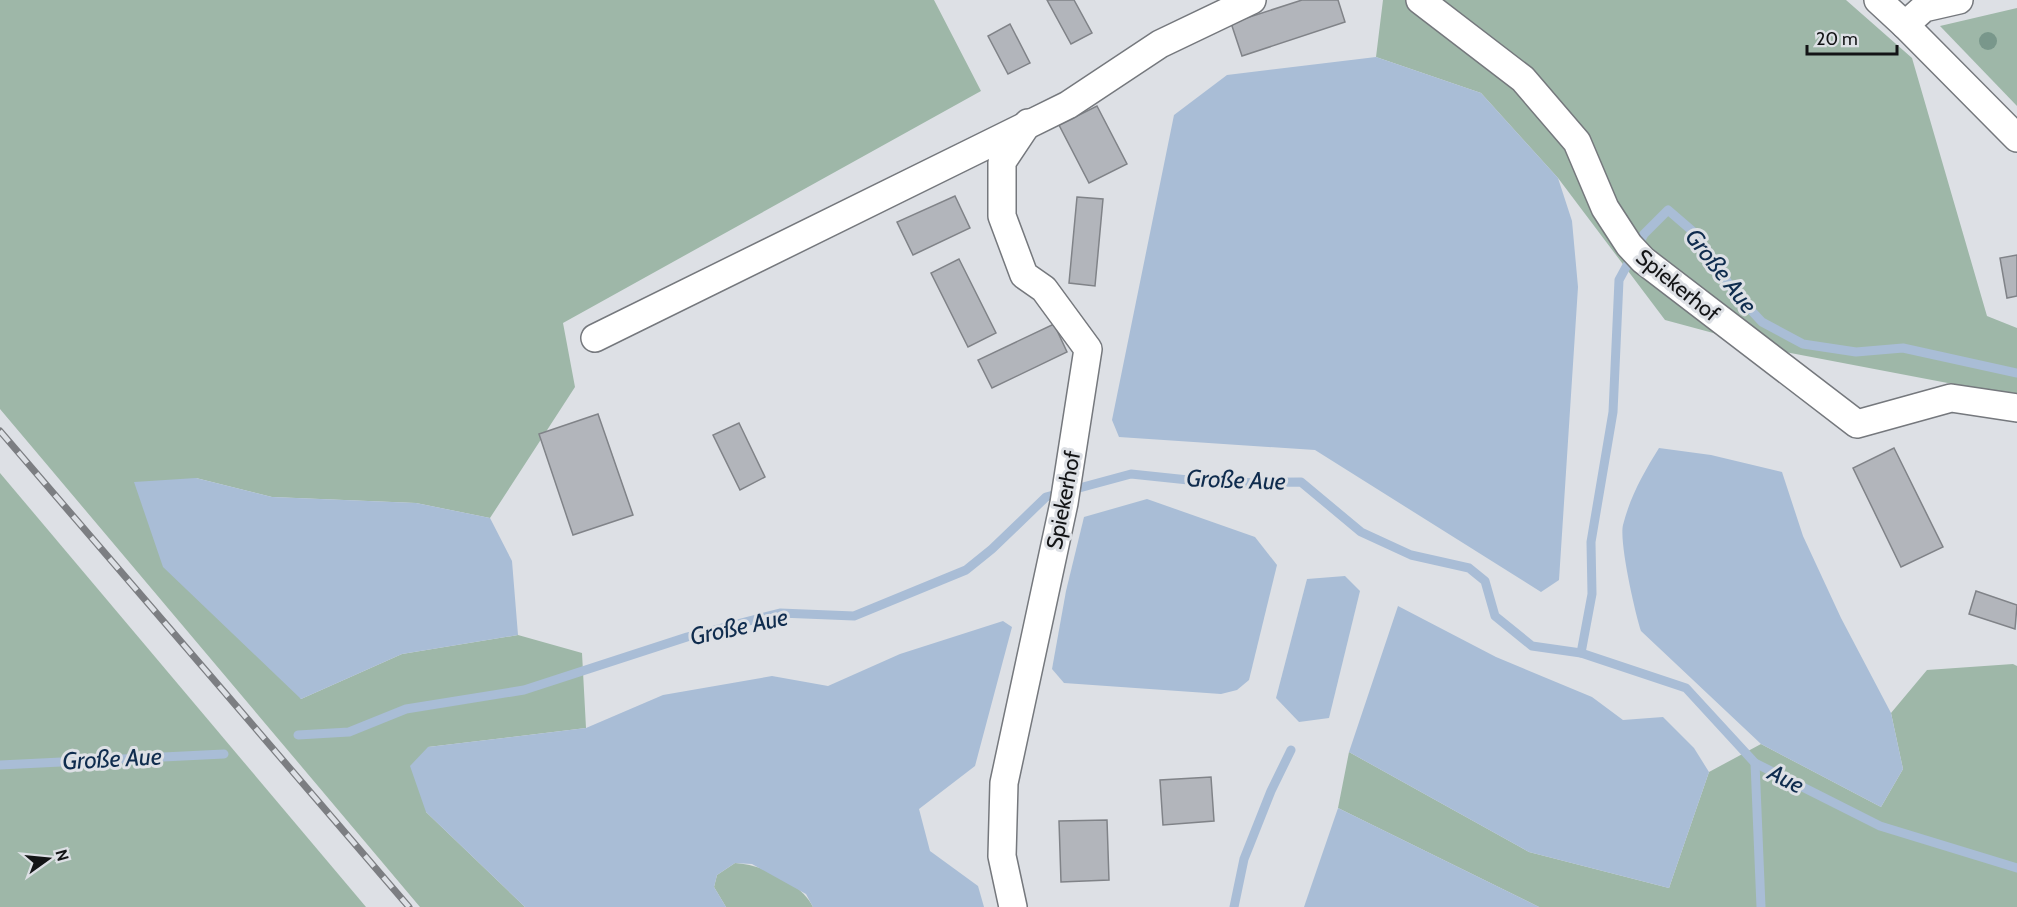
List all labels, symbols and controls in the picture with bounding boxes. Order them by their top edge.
scale bar [1807,18,1897,56]
text: 20 m [1816,28,1858,50]
water label: Große Aue [1679,223,1763,319]
street label: Spiekerhof [1630,244,1725,327]
street label: Spiekerhof [1041,449,1086,552]
water label: Große Aue [1186,463,1286,496]
water label: Große Aue [687,602,791,651]
water label: Große Aue [62,741,162,776]
water label: Aue [1763,757,1809,800]
north arrow [18,829,78,889]
text: N [51,847,73,863]

